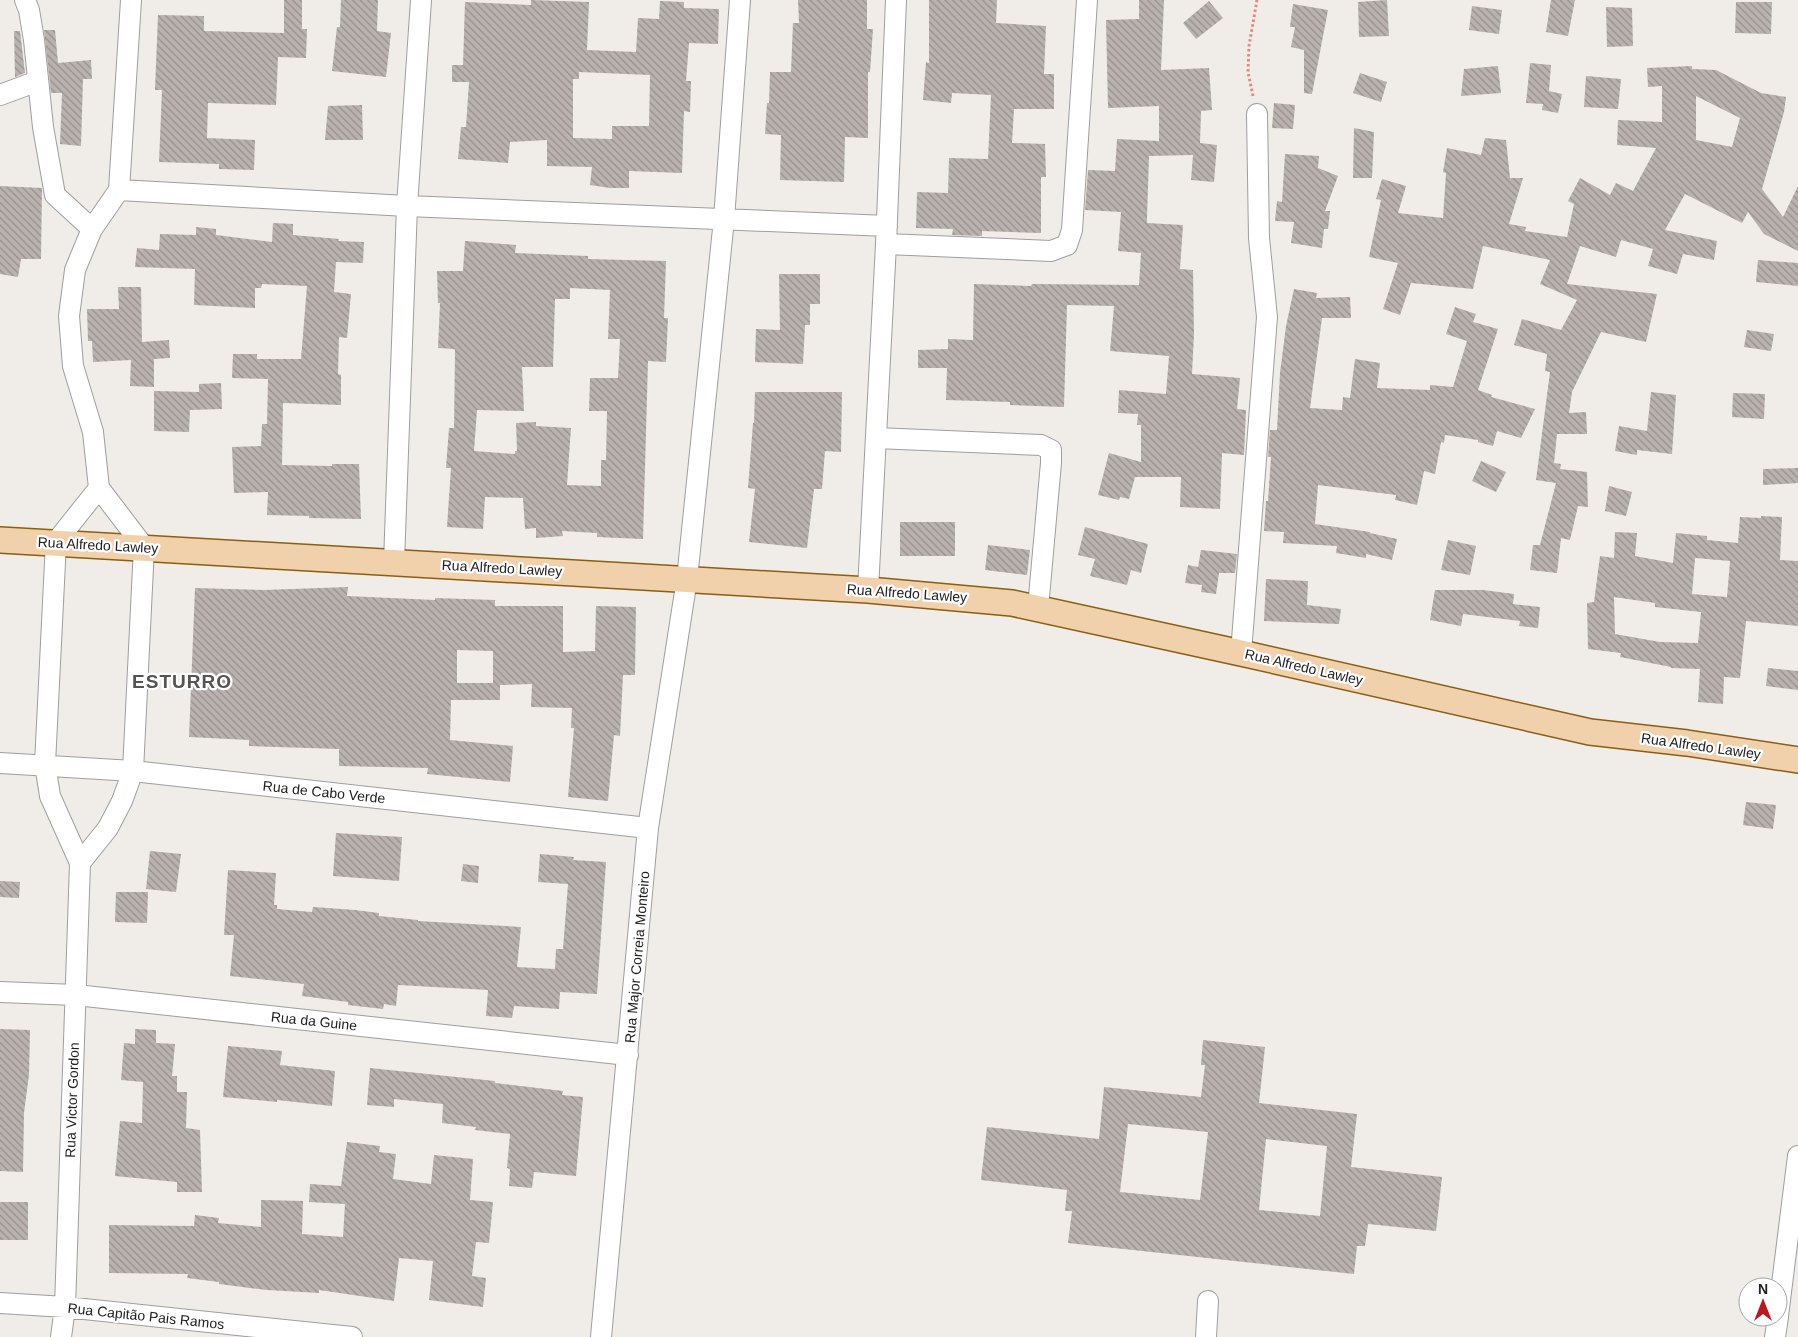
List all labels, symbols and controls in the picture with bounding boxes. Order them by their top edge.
street label: Rua Alfredo Lawley [37,534,159,556]
street label: Rua Alfredo Lawley [441,557,563,579]
street label: Rua Alfredo Lawley [846,581,968,605]
street label: Rua Alfredo Lawley [1243,646,1365,688]
district label: ESTURRO [132,671,232,692]
street label: Rua Alfredo Lawley [1640,730,1762,762]
street label: Rua de Cabo Verde [262,778,386,806]
street label: Rua Major Correia Monteiro [622,870,653,1044]
street label: Rua da Guine [270,1009,358,1033]
street label: Rua Victor Gordon [62,1042,82,1158]
north arrow [1738,1277,1788,1327]
text: N [1758,1281,1768,1297]
street label: Rua Capitão Pais Ramos [67,1300,225,1332]

